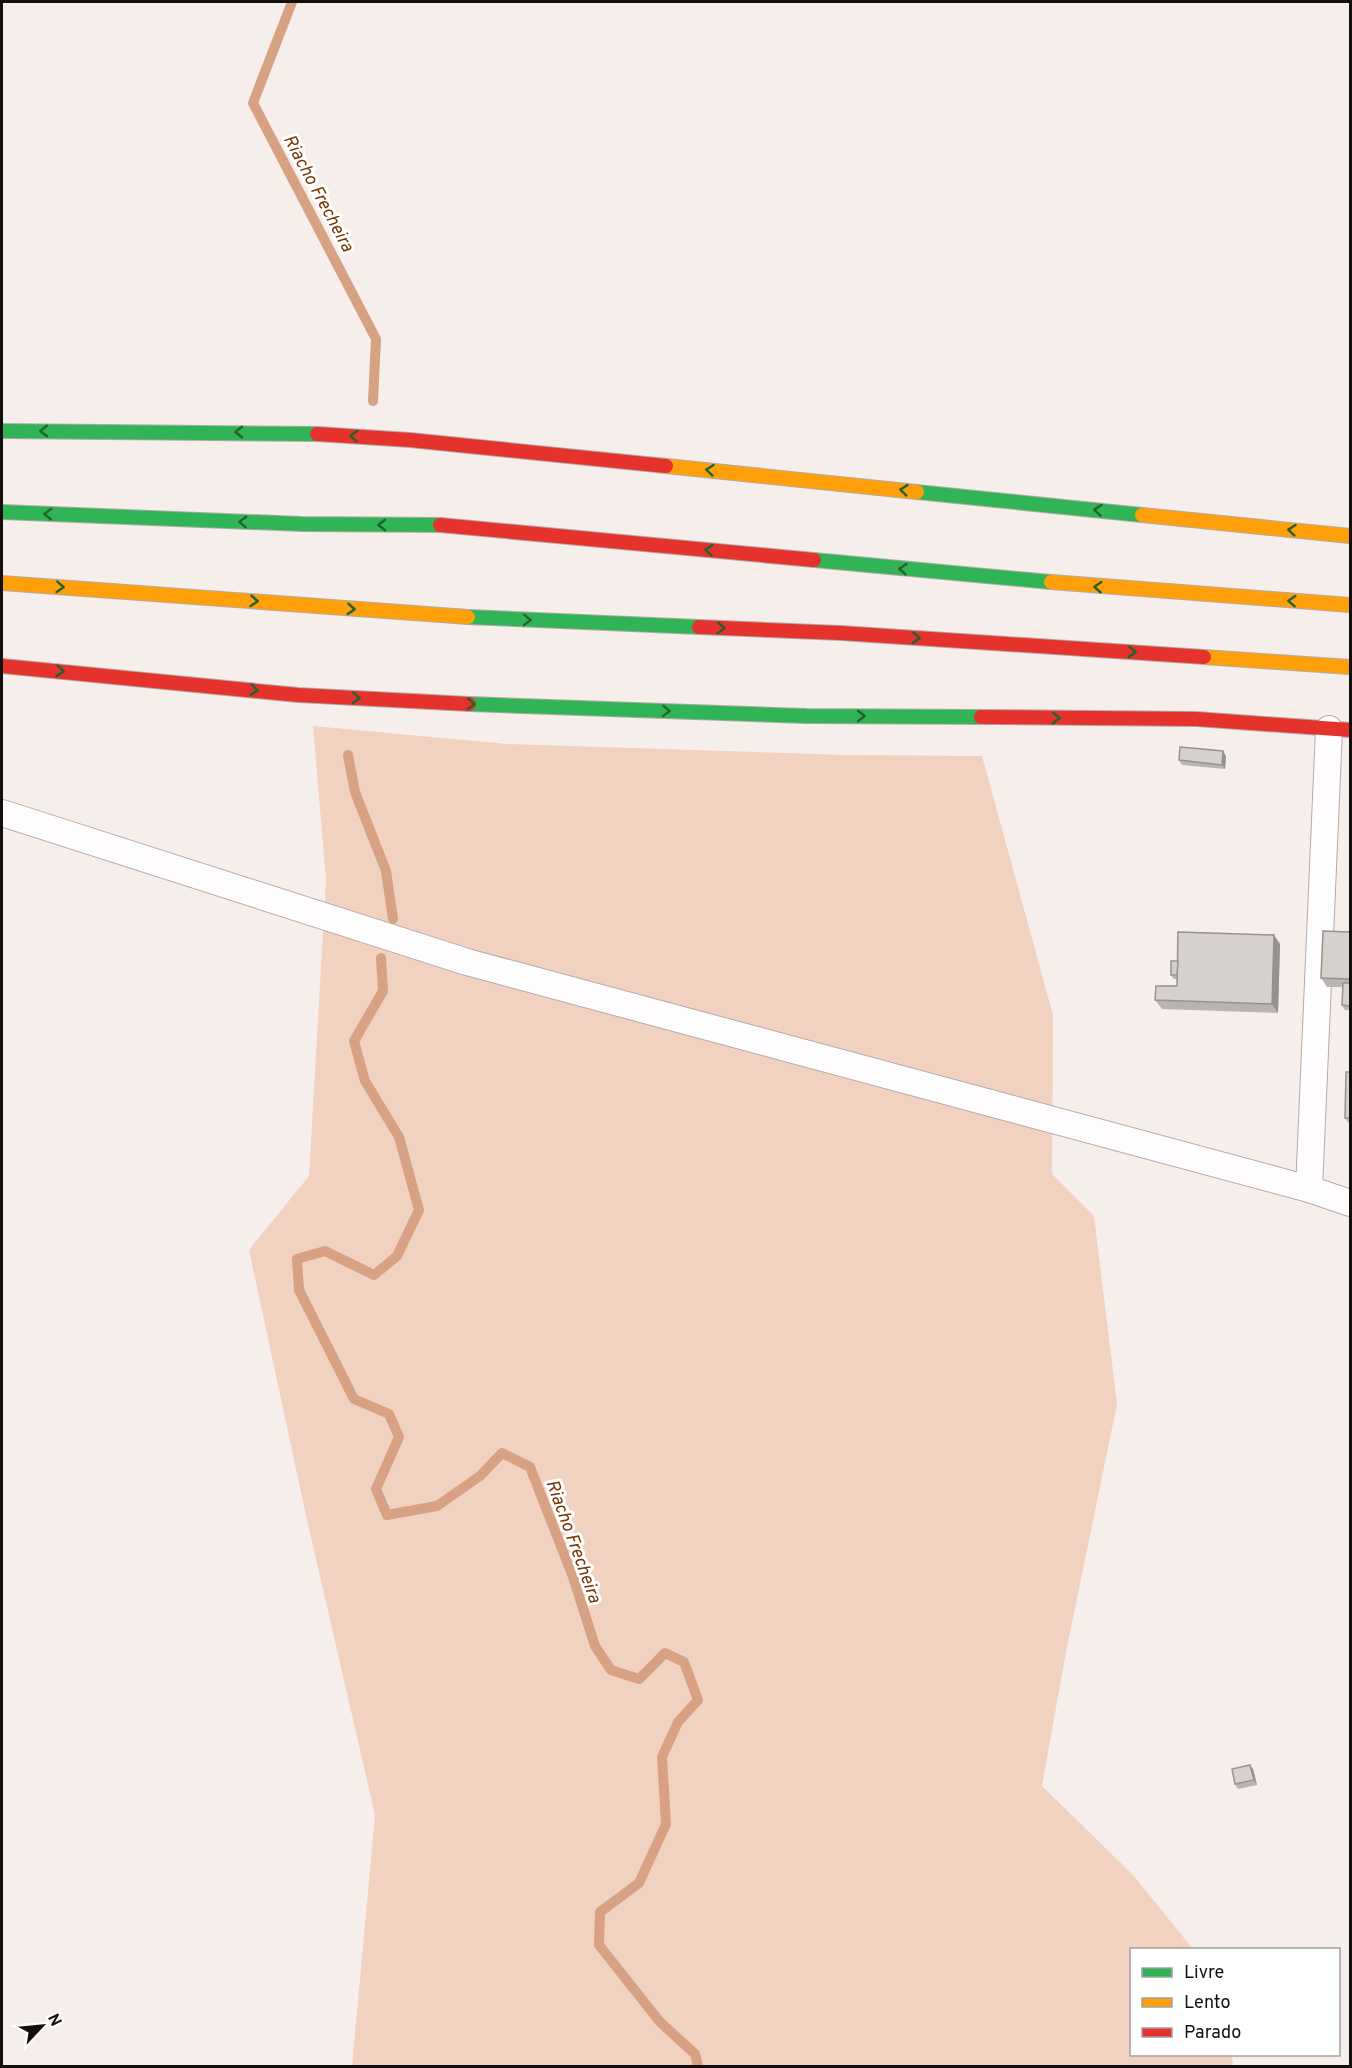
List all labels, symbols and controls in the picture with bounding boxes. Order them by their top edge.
water label: Riacho Frecheira [277,131,359,257]
one-way arrow [39,425,48,437]
one-way arrow [234,426,243,438]
one-way arrow [349,430,358,443]
one-way arrow [706,465,715,477]
one-way arrow [900,484,909,497]
one-way arrow [1094,504,1103,517]
one-way arrow [44,507,53,520]
one-way arrow [239,515,248,528]
one-way arrow [377,519,386,531]
one-way arrow [1288,524,1297,537]
one-way arrow [705,544,714,557]
one-way arrow [899,563,908,576]
one-way arrow [55,580,64,593]
one-way arrow [1093,580,1102,593]
one-way arrow [1288,594,1297,607]
one-way arrow [250,595,259,608]
one-way arrow [346,602,355,615]
one-way arrow [522,614,531,626]
one-way arrow [717,622,726,635]
one-way arrow [912,631,921,644]
one-way arrow [1127,646,1136,659]
one-way arrow [55,665,64,677]
one-way arrow [249,683,258,696]
one-way arrow [351,692,360,705]
one-way arrow [467,697,476,710]
one-way arrow [662,705,671,717]
one-way arrow [857,710,866,723]
one-way arrow [1052,712,1061,724]
water label: Riacho Frecheira [540,1477,606,1607]
legend [1130,1948,1340,2056]
text: Livre [1184,1962,1224,1985]
text: Lento [1184,1992,1230,2015]
north arrow [12,1996,72,2056]
text: N [42,2011,65,2030]
text: Parado [1184,2022,1241,2045]

